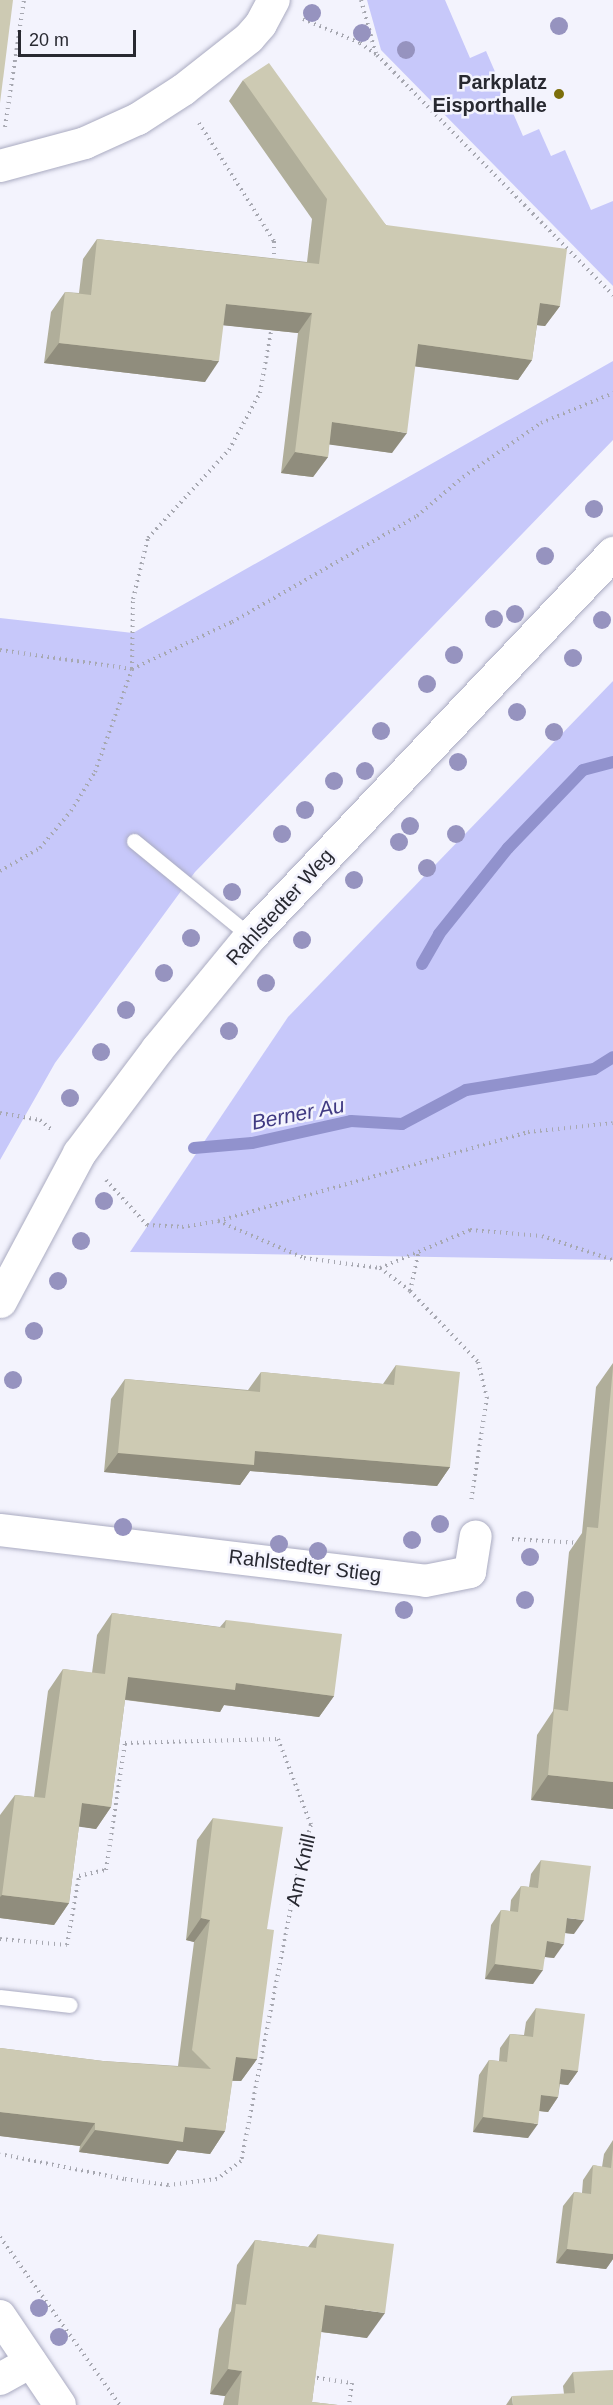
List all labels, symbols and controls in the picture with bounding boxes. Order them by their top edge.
scale bar [21,18,140,56]
text: 20 m [29,30,69,50]
place label: Parkplatz Eisporthalle [433,70,547,117]
marker: Parkplatz Eisporthalle [552,87,566,101]
street label: Rahlstedter Weg [221,844,339,970]
water label: Berner Au [249,1093,347,1135]
street label: Rahlstedter Stieg [227,1545,383,1587]
street label: Am Knill [281,1832,321,1908]

